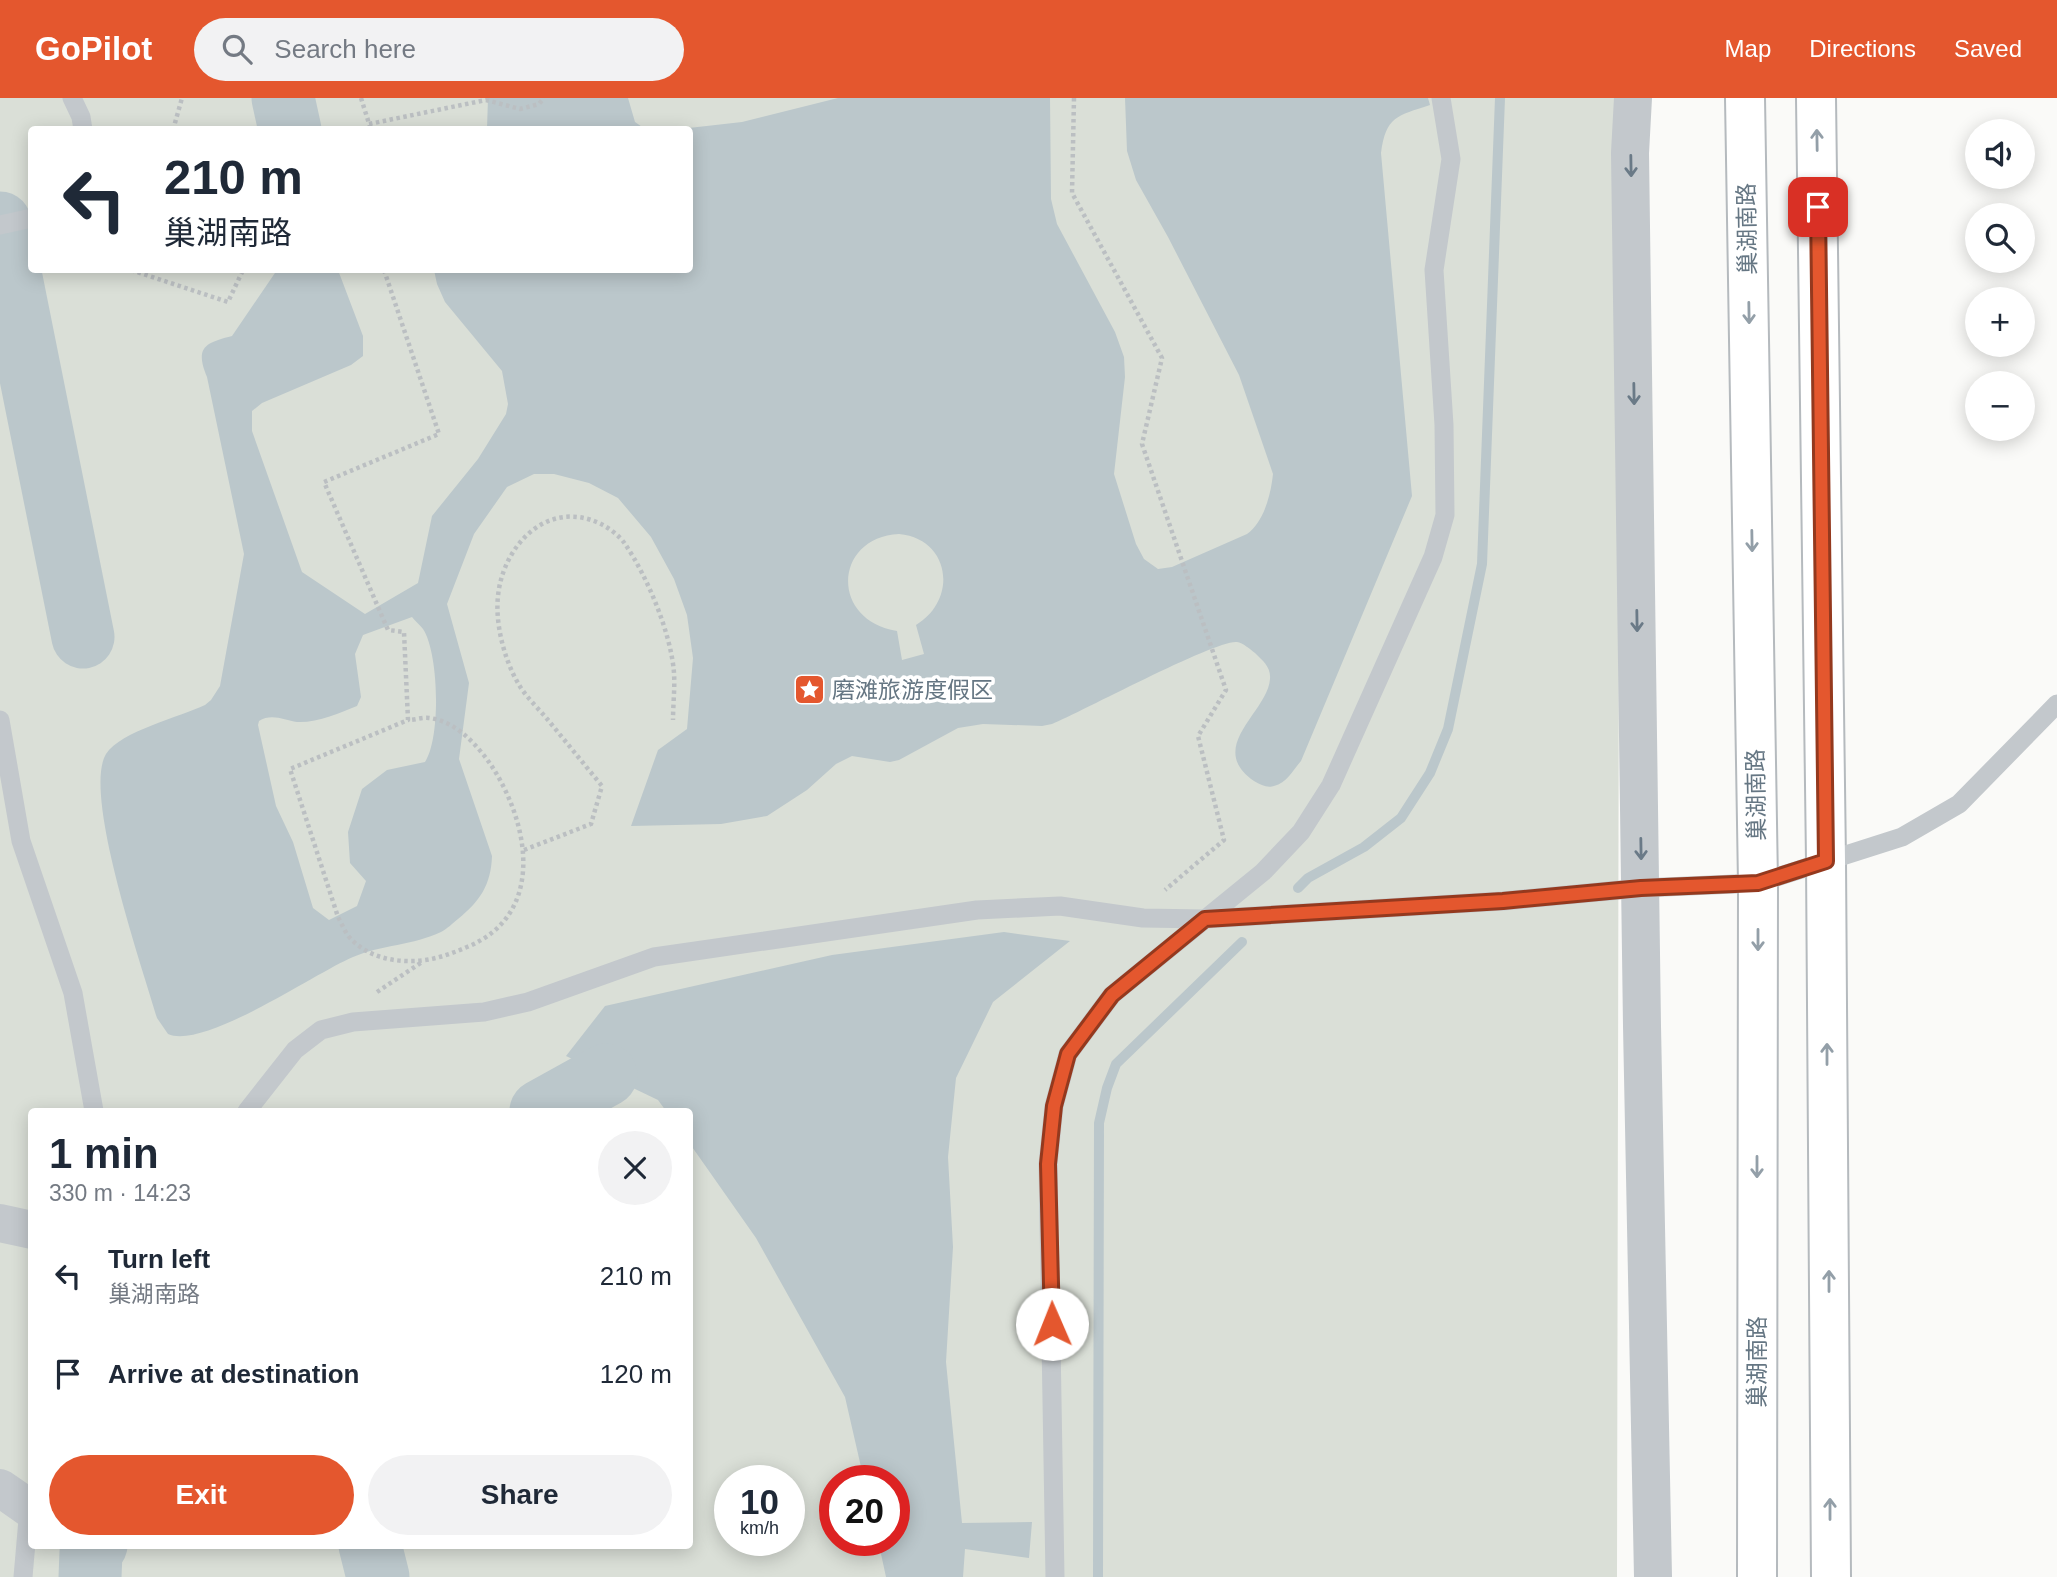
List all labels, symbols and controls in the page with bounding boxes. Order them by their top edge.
search box [194,18,684,81]
text: GoPilot [35,30,152,67]
icon: search [218,30,256,68]
text: Search here [274,34,416,64]
text: Map [1725,35,1771,62]
text: Directions [1809,35,1916,62]
text: Saved [1954,35,2022,62]
map controls [1965,119,2035,441]
button: sound [1965,119,2035,189]
one-way arrow [1810,129,1823,152]
text: 210 m [164,150,303,204]
icon: left [49,154,140,245]
one-way arrow [1624,154,1637,177]
pin [1788,177,1848,237]
street label: 巢湖南路 [1733,183,1761,275]
icon: arrive [1799,188,1837,226]
button: search [1965,203,2035,273]
text: 巢湖南路 [164,215,292,251]
button: + [1965,287,2035,357]
one-way arrow [1742,301,1755,324]
button: − [1965,371,2035,441]
one-way arrow [1627,382,1641,405]
one-way arrow [1745,529,1759,552]
one-way arrow [1631,609,1644,632]
place icon: 磨滩旅游度假区 [792,673,826,707]
place label: 磨滩旅游度假区 [832,677,993,703]
street label: 巢湖南路 [1742,749,1770,841]
one-way arrow [1634,837,1648,860]
one-way arrow [1751,928,1765,951]
one-way arrow [1820,1043,1834,1066]
text: 1 min [49,1130,159,1177]
button: close [598,1131,672,1205]
one-way arrow [1750,1155,1764,1178]
text: 330 m · 14:23 [49,1180,191,1206]
text: Turn left [108,1244,210,1274]
icon: left [49,1257,87,1295]
text: 210 m [600,1261,672,1291]
one-way arrow [1822,1270,1836,1293]
text: 巢湖南路 [108,1281,200,1307]
position arrow [1015,1287,1089,1361]
street label: 巢湖南路 [1744,1316,1770,1408]
icon: arrive [49,1355,87,1393]
text: Arrive at destination [108,1359,359,1389]
text: 120 m [600,1359,672,1389]
button: Exit [49,1455,354,1535]
button: Share [368,1455,672,1535]
speed limit sign: 20 [819,1465,910,1556]
text: 10 [740,1482,779,1521]
one-way arrow [1823,1498,1837,1521]
text: km/h [740,1518,779,1538]

